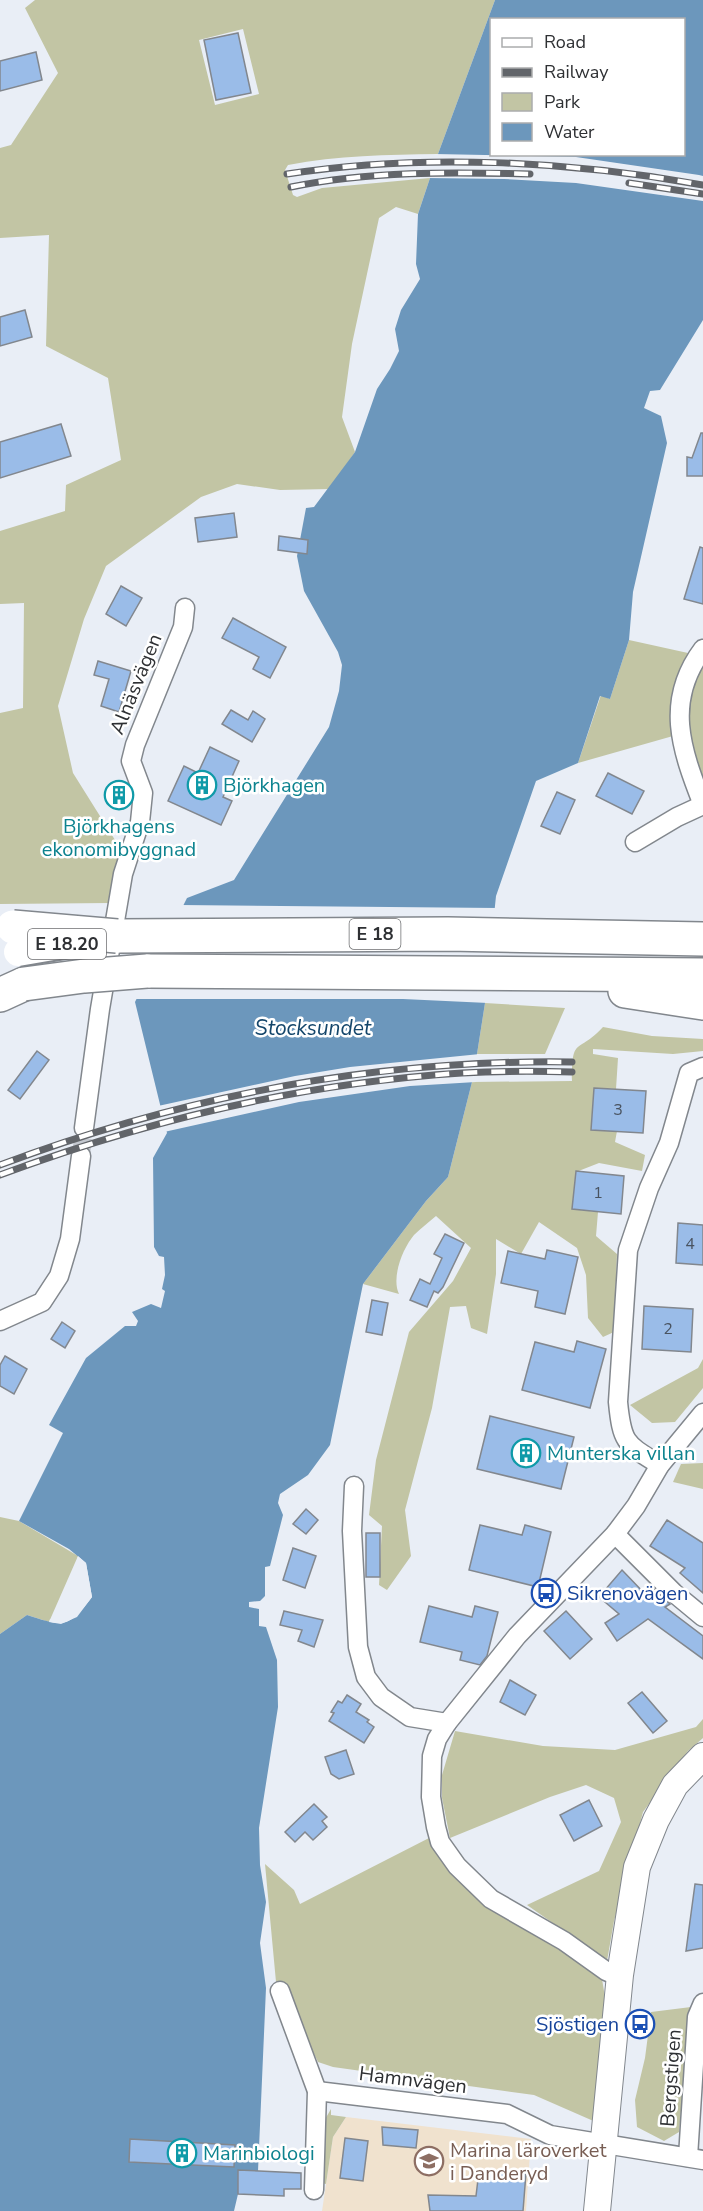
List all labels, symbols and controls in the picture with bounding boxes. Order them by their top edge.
legend [490,18,685,156]
text: Road [544,30,586,54]
text: Railway [544,60,609,84]
text: Park [544,90,581,114]
text: Water [544,120,595,144]
street label: Alnäsvägen [104,630,168,738]
building icon: Björkhagen [186,769,218,801]
place label: Björkhagen [223,772,325,799]
building icon: Björkhagens ekonomibyggnad [103,779,135,811]
place label: Björkhagens ekonomibyggnad [42,813,196,863]
road number: E 18 [350,919,400,949]
road number: E 18.20 [28,929,106,959]
water label: Stocksundet [255,1014,372,1042]
house number: 3 [613,1099,623,1121]
house number: 1 [593,1182,603,1204]
house number: 4 [685,1233,695,1255]
house number: 2 [663,1318,673,1340]
building icon: Munterska villan [510,1437,542,1469]
place label: Munterska villan [547,1440,695,1467]
bus stop icon: Sikrenovägen [530,1577,562,1609]
place label: Sikrenovägen [567,1580,688,1607]
bus stop icon: Sjöstigen [624,2008,656,2040]
place label: Sjöstigen [536,2011,619,2038]
street label: Bergstigen [654,2028,688,2128]
street label: Hamnvägen [357,2060,469,2100]
building icon: Marinbiologi [166,2137,198,2169]
place label: Marina läroverket i Danderyd [450,2137,607,2187]
place label: Marinbiologi [203,2140,315,2167]
school or university icon: Marina läroverket i Danderyd [413,2145,445,2177]

